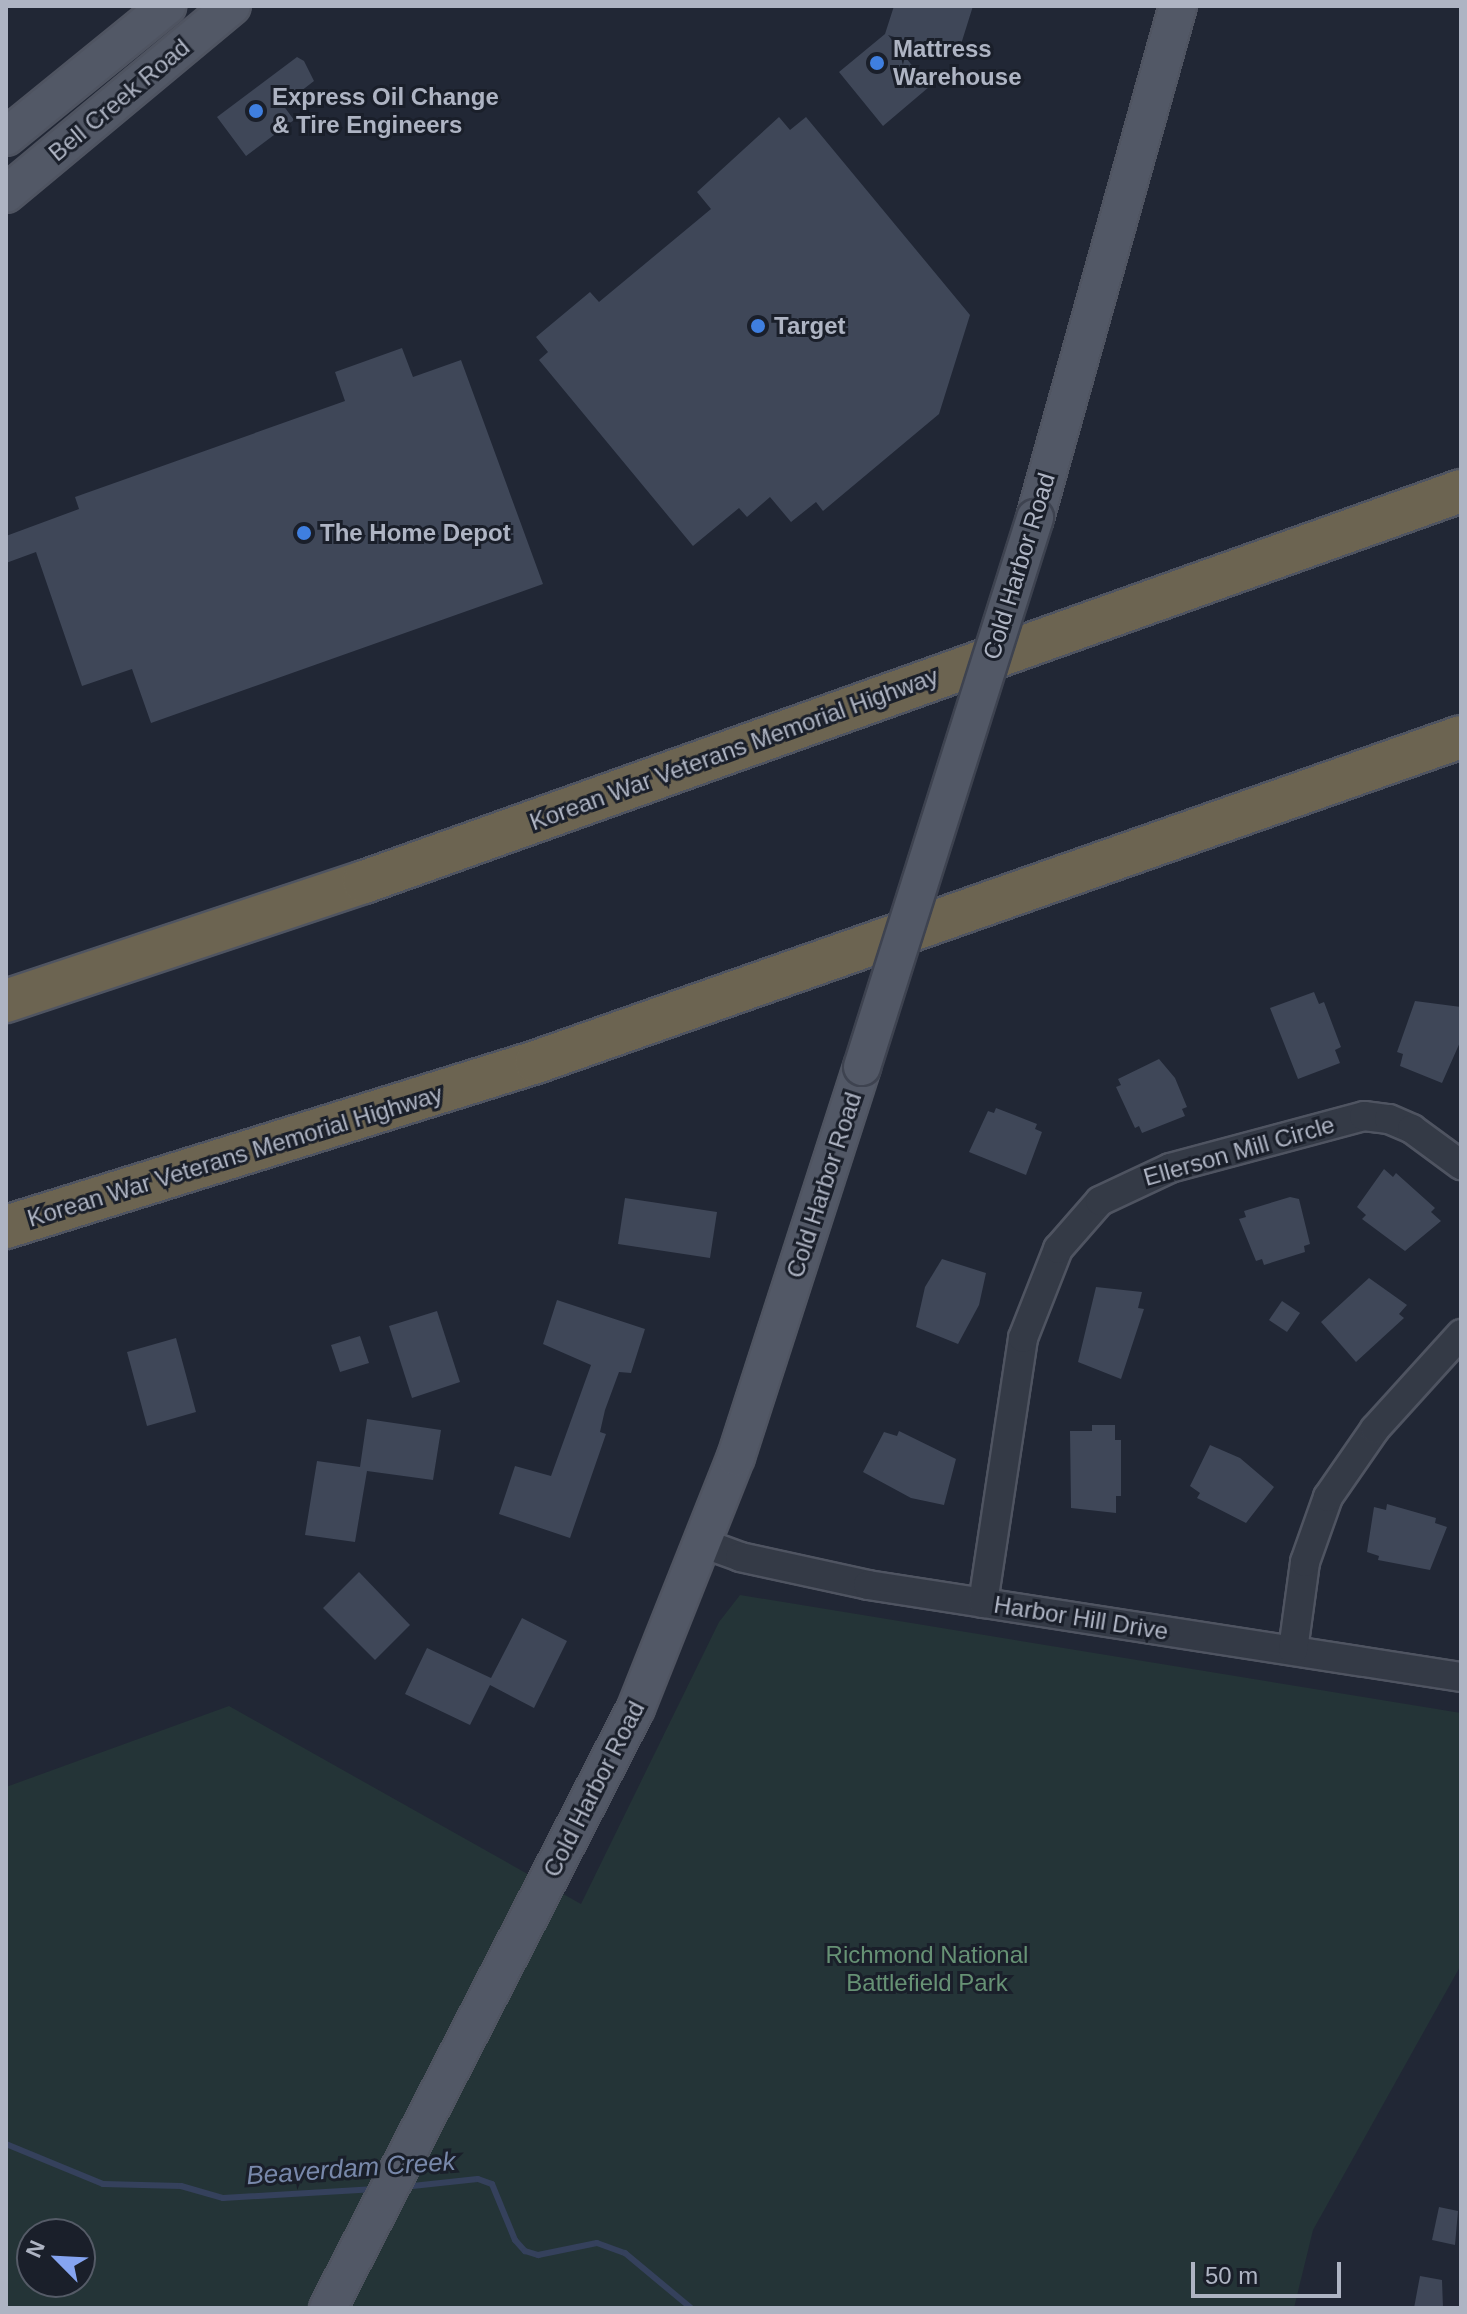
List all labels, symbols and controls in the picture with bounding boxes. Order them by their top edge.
street label: Bell Creek Road [43,33,195,167]
place label: Mattress Warehouse [893,35,1021,91]
marker: Mattress Warehouse [868,54,886,72]
place label: Express Oil Change & Tire Engineers [272,83,499,139]
marker: Express Oil Change & Tire Engineers [247,102,265,120]
place label: Target [774,312,846,340]
marker: Target [749,317,767,335]
street label: Cold Harbor Road [977,469,1061,663]
place label: The Home Depot [320,519,511,547]
marker: The Home Depot [295,524,313,542]
street label: Korean War Veterans Memorial Highway [526,661,942,837]
street label: Korean War Veterans Memorial Highway [24,1079,446,1233]
street label: Cold Harbor Road [780,1089,868,1281]
street label: Ellerson Mill Circle [1140,1110,1338,1192]
street label: Harbor Hill Drive [992,1590,1170,1646]
street label: Cold Harbor Road [537,1696,651,1882]
park label: Richmond National Battlefield Park [826,1941,1028,1997]
water label: Beaverdam Creek [245,2146,457,2192]
north arrow [16,2218,96,2298]
text: N [21,2237,50,2261]
scale bar [1195,2246,1345,2296]
text: 50 m [1205,2262,1258,2289]

